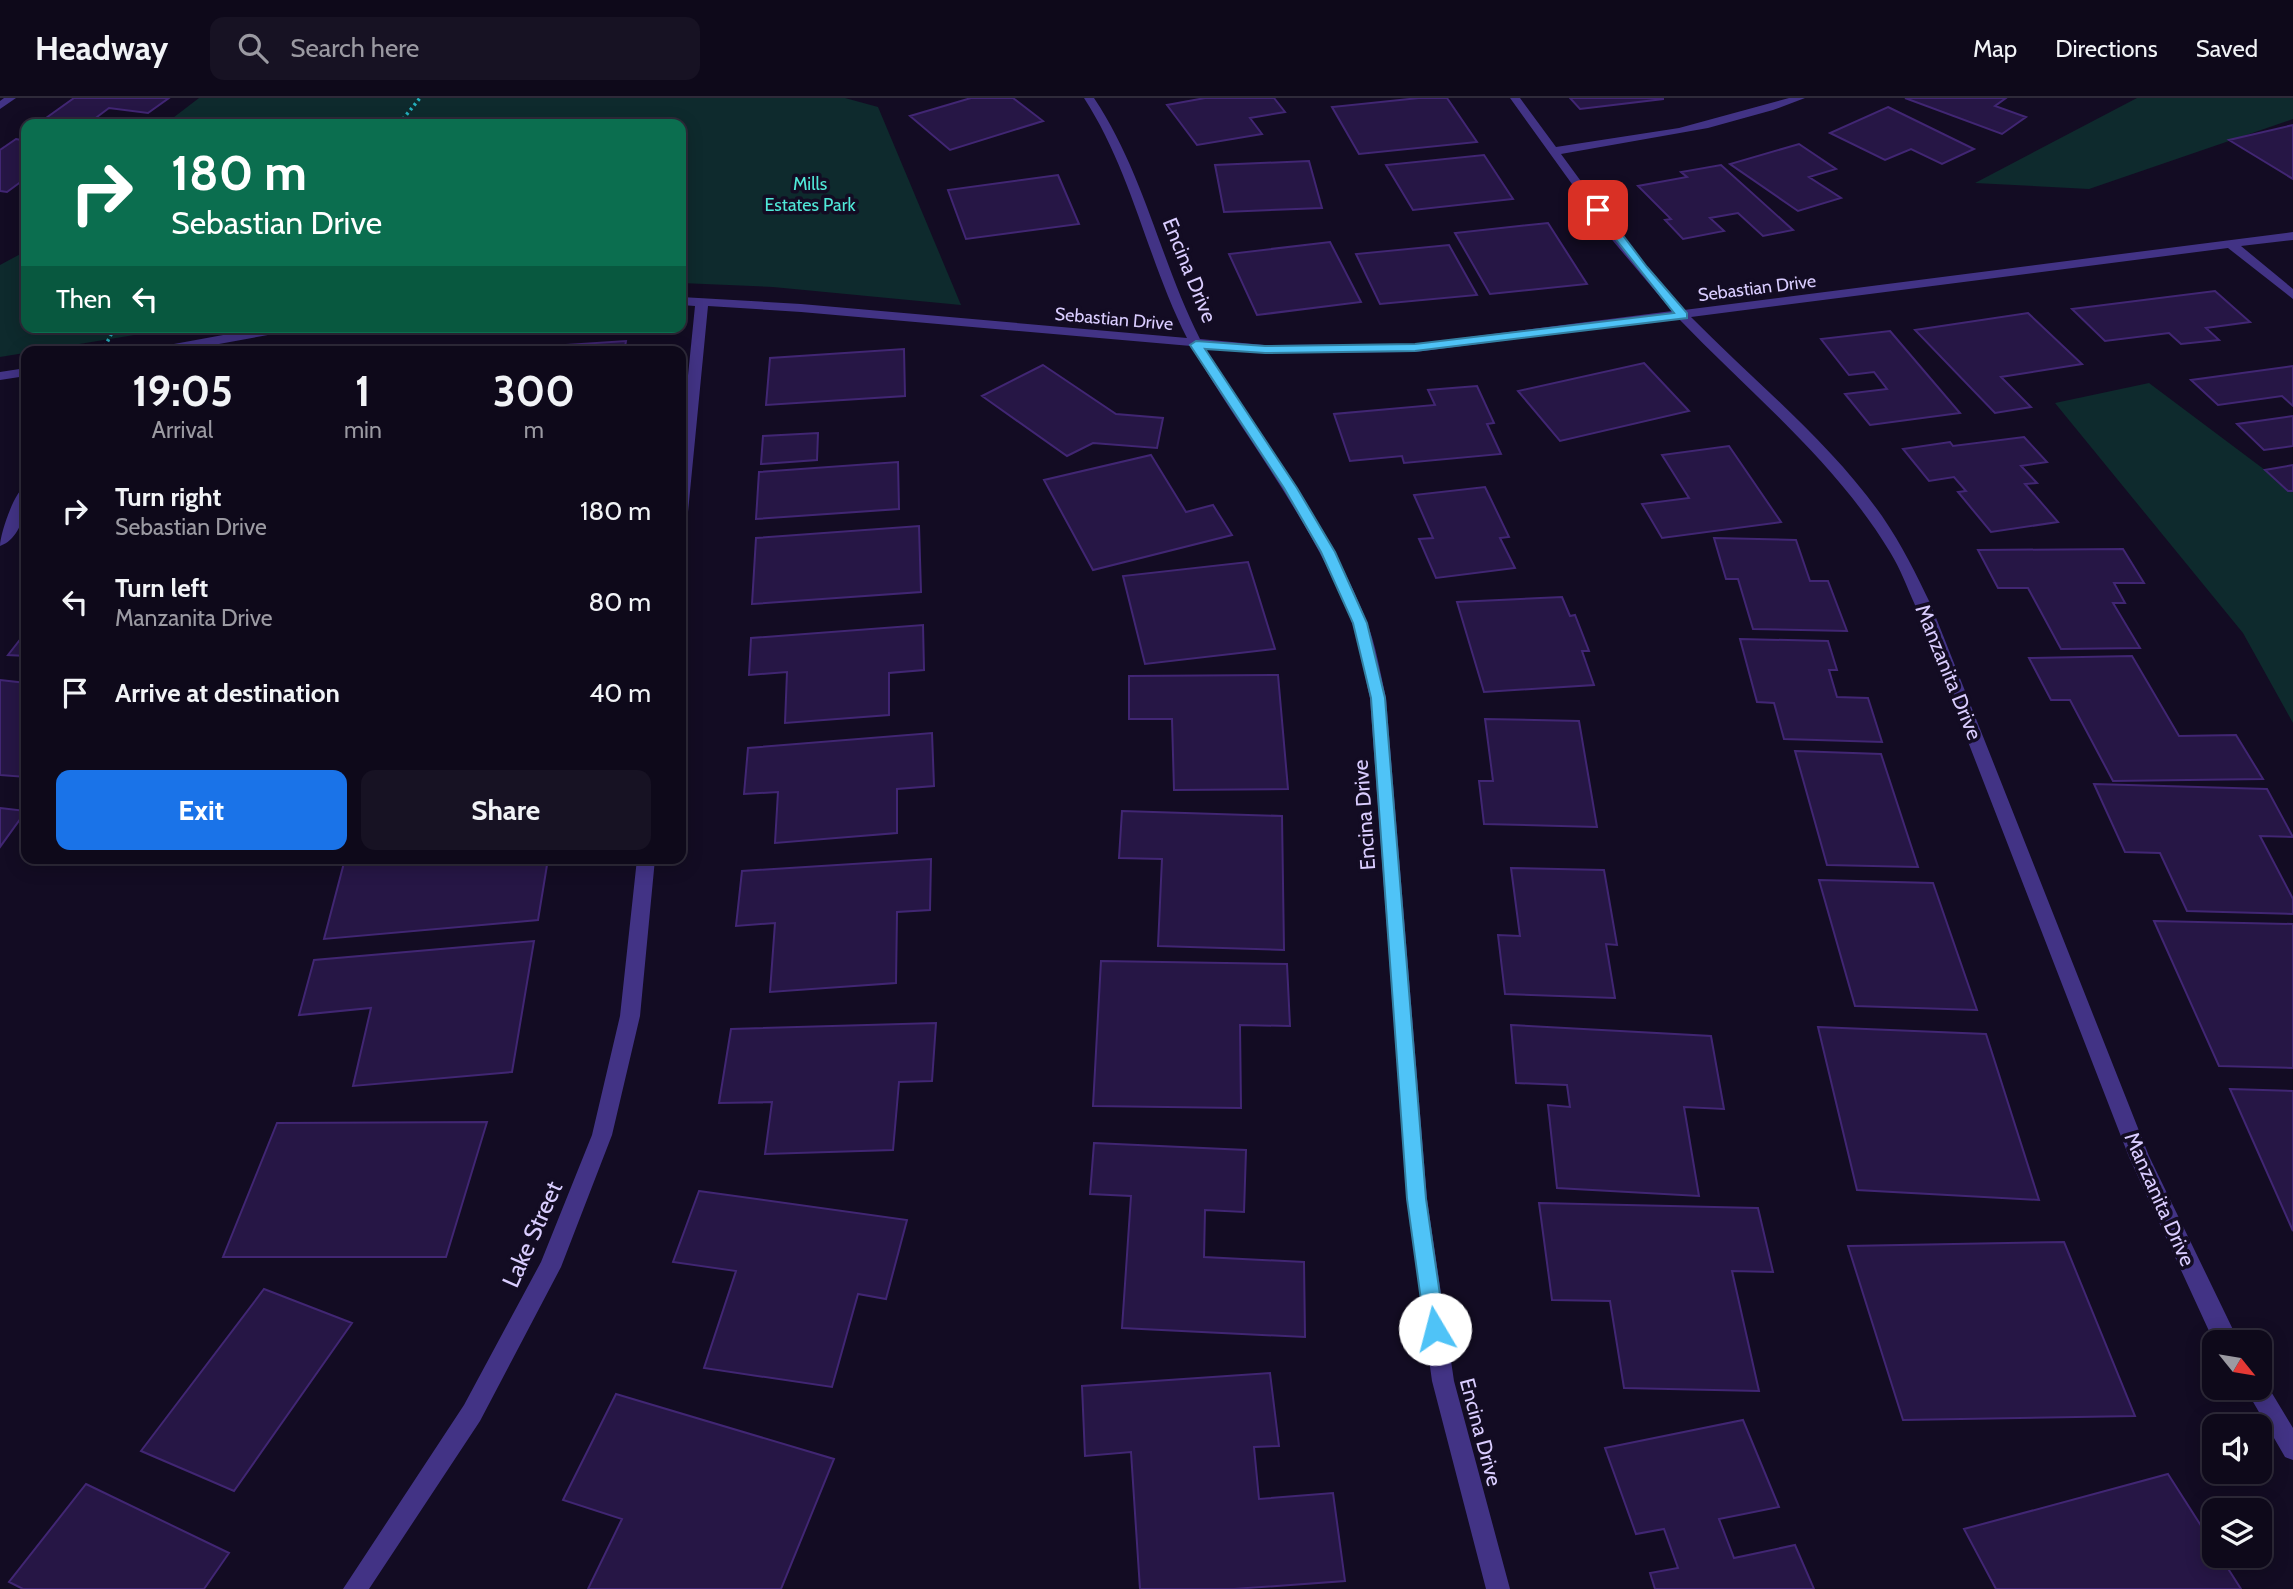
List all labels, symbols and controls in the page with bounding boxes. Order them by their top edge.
search box [210,17,700,80]
text: Headway [35,28,168,68]
icon: search [234,29,272,67]
text: Search here [290,32,419,64]
text: Map [1973,34,2017,63]
text: Directions [2055,34,2158,63]
text: Saved [2196,34,2258,63]
text: 180 m [171,143,307,202]
icon: right [56,147,147,238]
park label: Mills Estates Park [764,173,856,216]
pin [1568,180,1628,240]
icon: arrive [1579,191,1617,229]
text: Sebastian Drive [171,203,382,242]
street label: Encina Drive [1158,214,1222,326]
street label: Sebastian Drive [1697,270,1817,306]
icon: left [126,280,164,318]
text: Then [56,283,112,315]
street label: Sebastian Drive [1054,303,1174,335]
text: 19:05 [132,365,233,417]
text: 1 [355,365,371,417]
text: 300 [493,365,575,417]
text: Arrival [152,416,213,444]
text: min [344,416,382,444]
text: m [524,416,544,444]
text: Turn right [115,481,221,513]
icon: right [56,492,94,530]
text: 180 m [580,495,651,527]
text: Sebastian Drive [115,513,267,541]
text: Turn left [115,572,208,604]
icon: left [56,583,94,621]
text: 80 m [588,586,651,618]
street label: Manzanita Drive [1910,601,1988,744]
text: Manzanita Drive [115,604,273,632]
icon: arrive [56,674,94,712]
text: Arrive at destination [115,677,340,709]
text: 40 m [589,677,651,709]
street label: Encina Drive [1348,759,1380,871]
button: Exit [56,770,347,850]
button: Share [361,770,651,850]
street label: Manzanita Drive [2119,1128,2201,1270]
street label: Lake Street [496,1176,568,1292]
position arrow [1398,1292,1472,1366]
north arrow [2202,1330,2272,1400]
map controls [2202,1330,2272,1568]
street label: Encina Drive [1455,1375,1507,1489]
button: sound [2202,1414,2272,1484]
button: layers [2202,1498,2272,1568]

